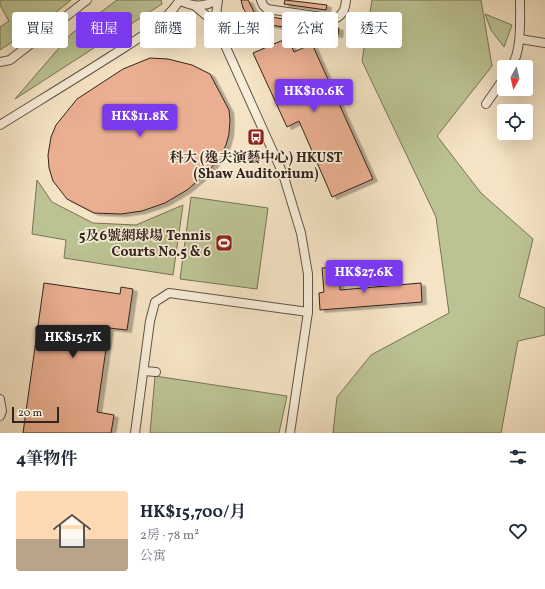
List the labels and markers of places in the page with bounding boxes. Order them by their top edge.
pin: HK$10.6K [273,79,355,113]
pin: HK$11.8K [99,104,181,138]
bus stop icon: 科大 (逸夫演藝中心) HKUST (Shaw Auditorium) [246,127,266,147]
place label: 科大 (逸夫演藝中心) HKUST (Shaw Auditorium) [169,149,343,184]
place label: 5及6號網球場 Tennis Courts No.5 & 6 [79,227,211,262]
sports icon: 5及6號網球場 Tennis Courts No.5 & 6 [214,233,234,253]
pin: HK$27.6K [323,260,405,294]
pin: HK$15.7K [32,325,114,359]

